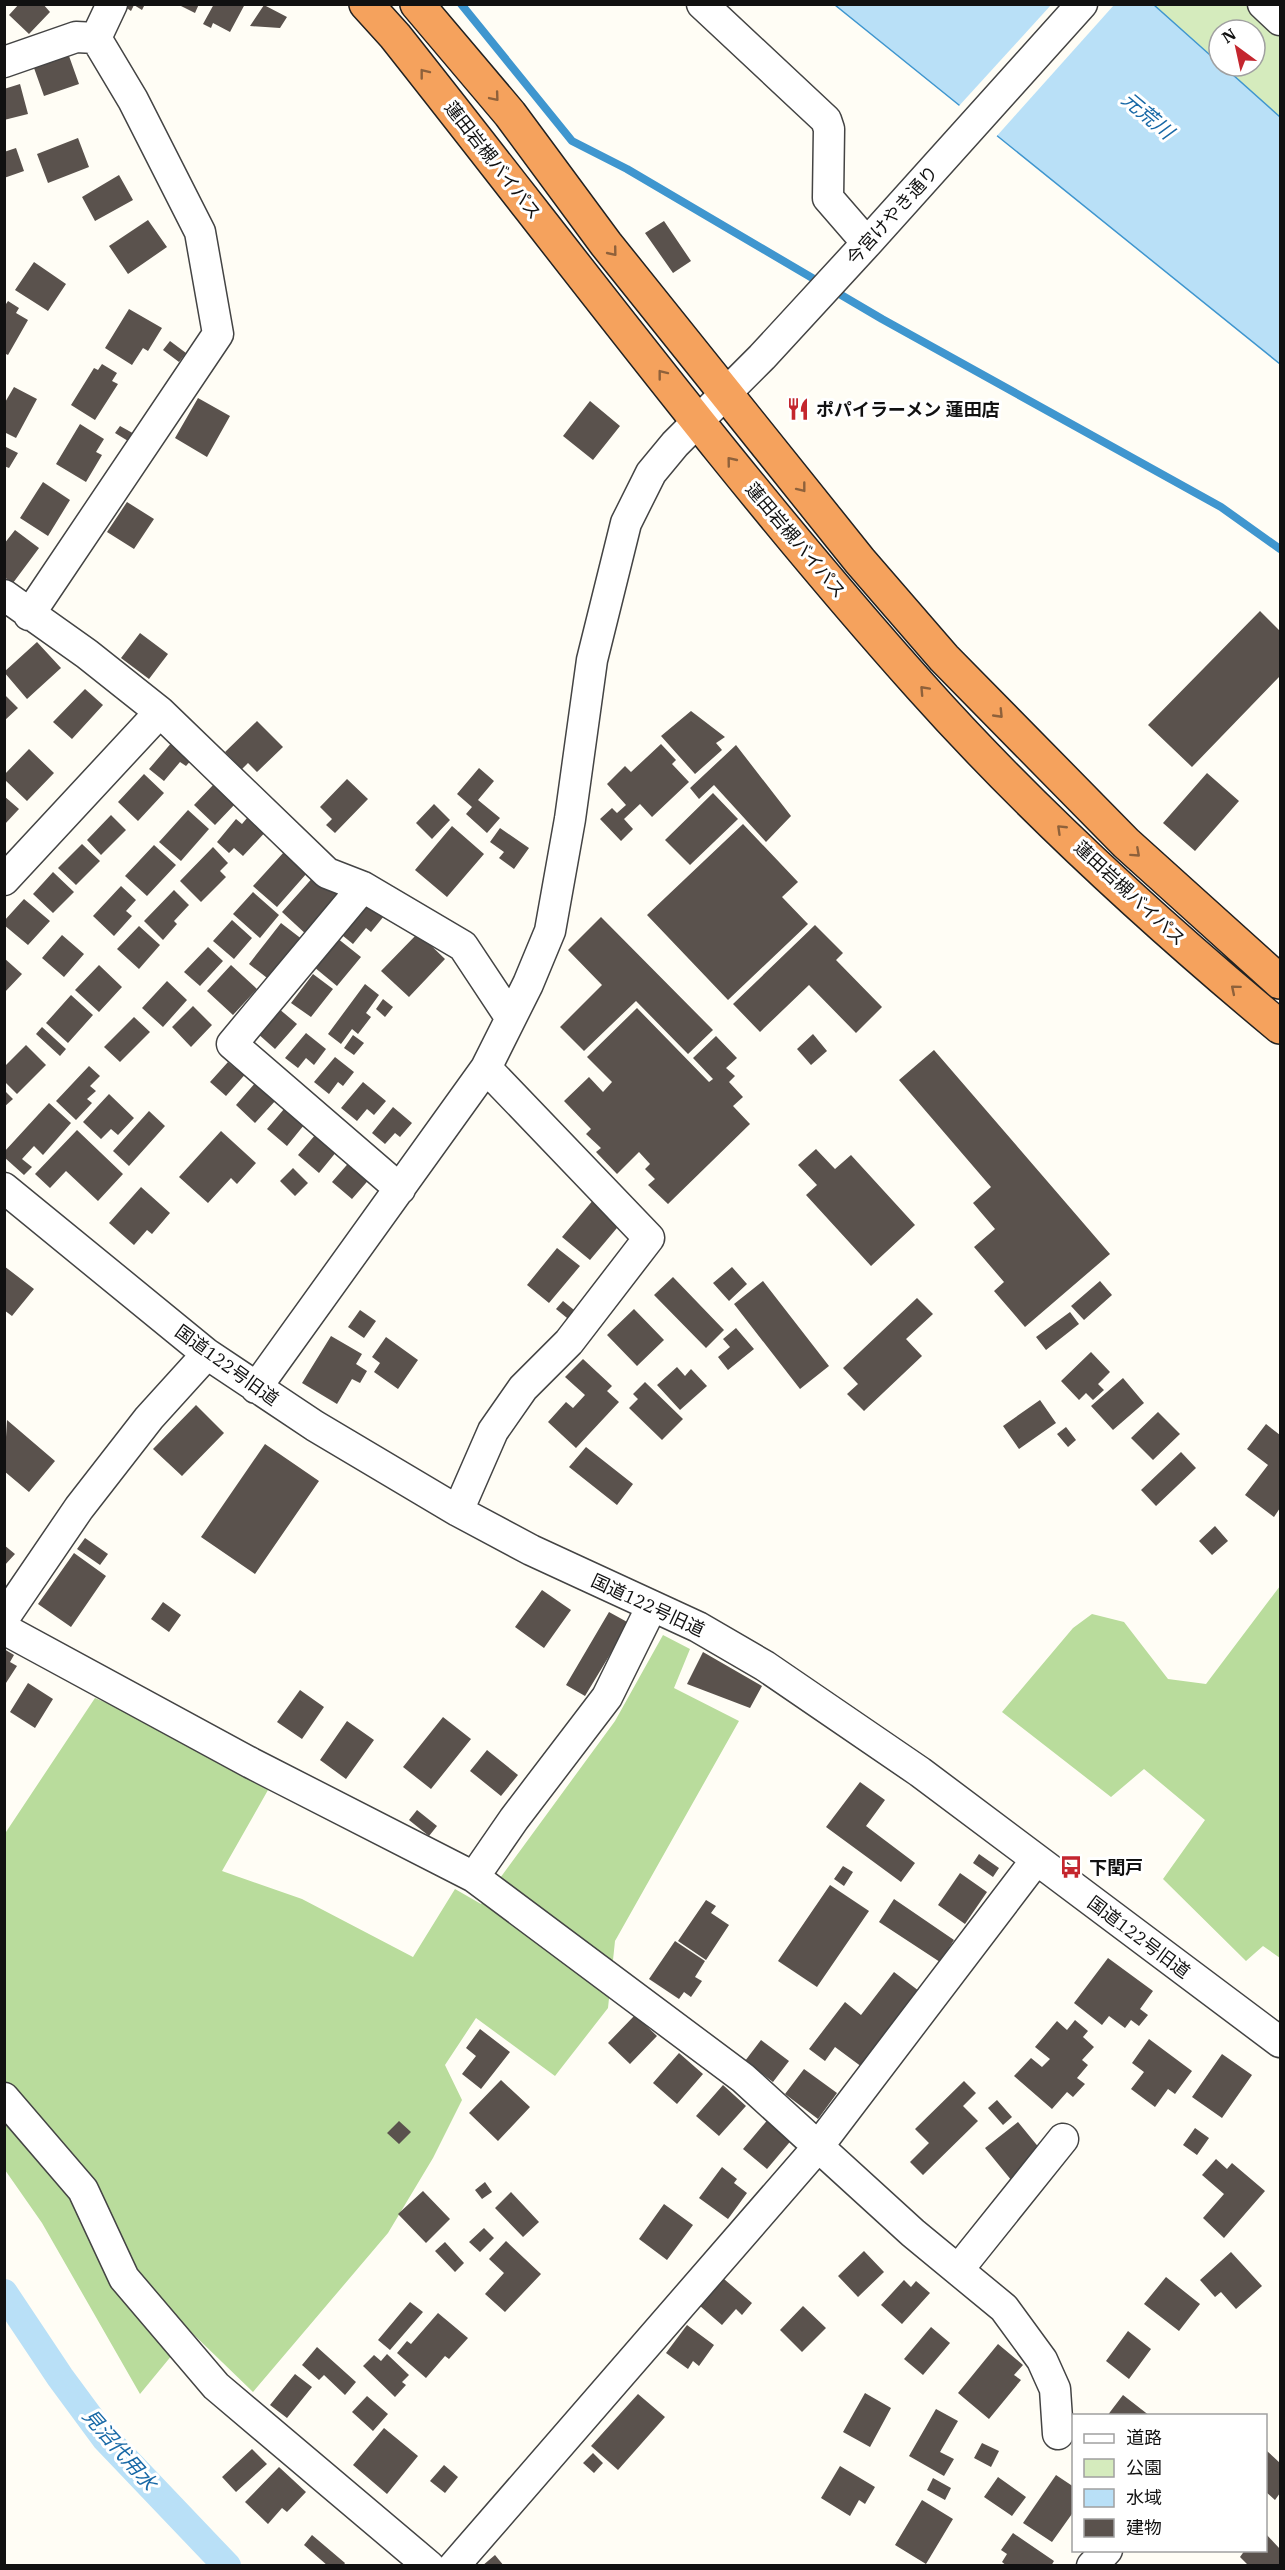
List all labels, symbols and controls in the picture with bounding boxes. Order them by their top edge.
north arrow [1207,18,1267,78]
text: N [1218,24,1240,47]
one-way arrow [420,69,431,80]
water label: 元荒川 [1116,85,1181,146]
one-way arrow [488,90,499,101]
street label: 蓮田岩槻バイパス [440,96,546,224]
street label: 今宮けやき通り [841,160,943,270]
one-way arrow [606,245,617,256]
one-way arrow [658,370,669,381]
restaurant icon: ポパイラーメン 蓮田店 [785,396,811,422]
place label: ポパイラーメン 蓮田店 [816,398,999,421]
one-way arrow [727,457,738,468]
street label: 蓮田岩槻バイパス [741,478,851,602]
one-way arrow [795,481,806,492]
one-way arrow [921,686,932,697]
one-way arrow [991,707,1002,718]
one-way arrow [1057,825,1068,836]
street label: 蓮田岩槻バイパス [1070,836,1190,950]
one-way arrow [1129,846,1140,857]
one-way arrow [1231,986,1242,997]
street label: 国道122号旧道 [171,1320,283,1410]
street label: 国道122号旧道 [588,1569,708,1641]
bus stop icon: 下閏戸 [1058,1854,1084,1880]
place label: 下閏戸 [1089,1856,1143,1879]
street label: 国道122号旧道 [1083,1891,1195,1983]
water label: 見沼代用水 [77,2402,164,2497]
legend [1072,2414,1267,2552]
text: 道路 [1126,2426,1162,2449]
text: 公園 [1126,2456,1162,2479]
text: 水域 [1126,2486,1162,2509]
text: 建物 [1126,2516,1162,2539]

